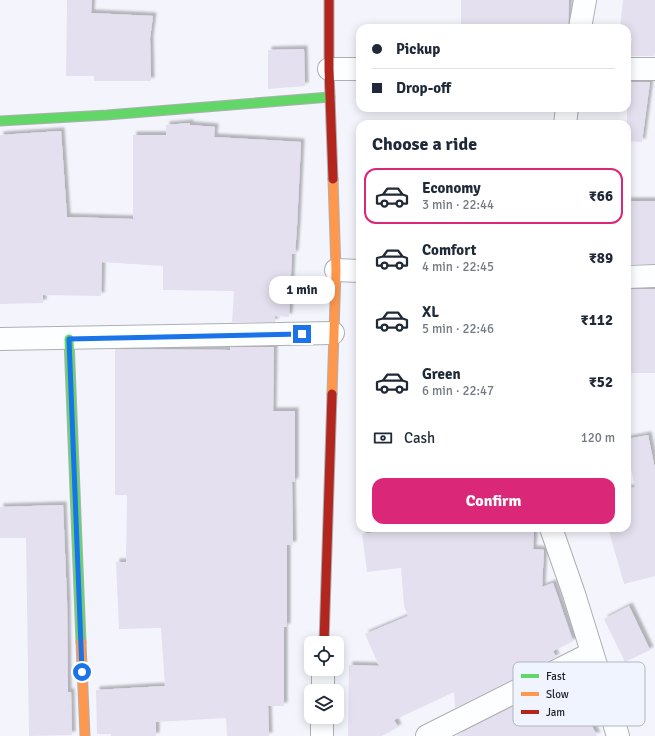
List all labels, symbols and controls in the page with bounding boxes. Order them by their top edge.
text: Pickup [396,40,440,58]
text: Drop-off [396,79,451,97]
text: Choose a ride [372,133,477,155]
icon: car [374,178,410,214]
text: Economy [422,179,481,197]
text: ₹66 [589,187,613,205]
text: 3 min · 22:44 [422,197,494,213]
icon: car [374,240,410,276]
text: Comfort [422,241,476,259]
text: ₹89 [589,249,613,267]
text: 4 min · 22:45 [422,259,494,275]
callout: 1 min [269,276,335,304]
text: 1 min [286,282,318,298]
icon: car [374,302,410,338]
text: XL [422,303,439,321]
text: ₹112 [581,311,613,329]
text: 5 min · 22:46 [422,321,494,337]
route end [293,325,311,343]
icon: car [374,364,410,400]
text: Green [422,365,461,383]
text: ₹52 [589,373,613,391]
text: 6 min · 22:47 [422,383,494,399]
icon: cash [372,427,394,449]
text: Cash [404,429,435,447]
text: 120 m [581,430,615,446]
button: Confirm [372,478,615,524]
map controls [304,636,344,724]
button: locate [304,636,344,676]
legend [513,662,645,726]
route start [73,663,91,681]
text: Fast [546,670,566,683]
button: layers [304,684,344,724]
text: Slow [546,688,569,701]
text: Jam [546,706,565,719]

